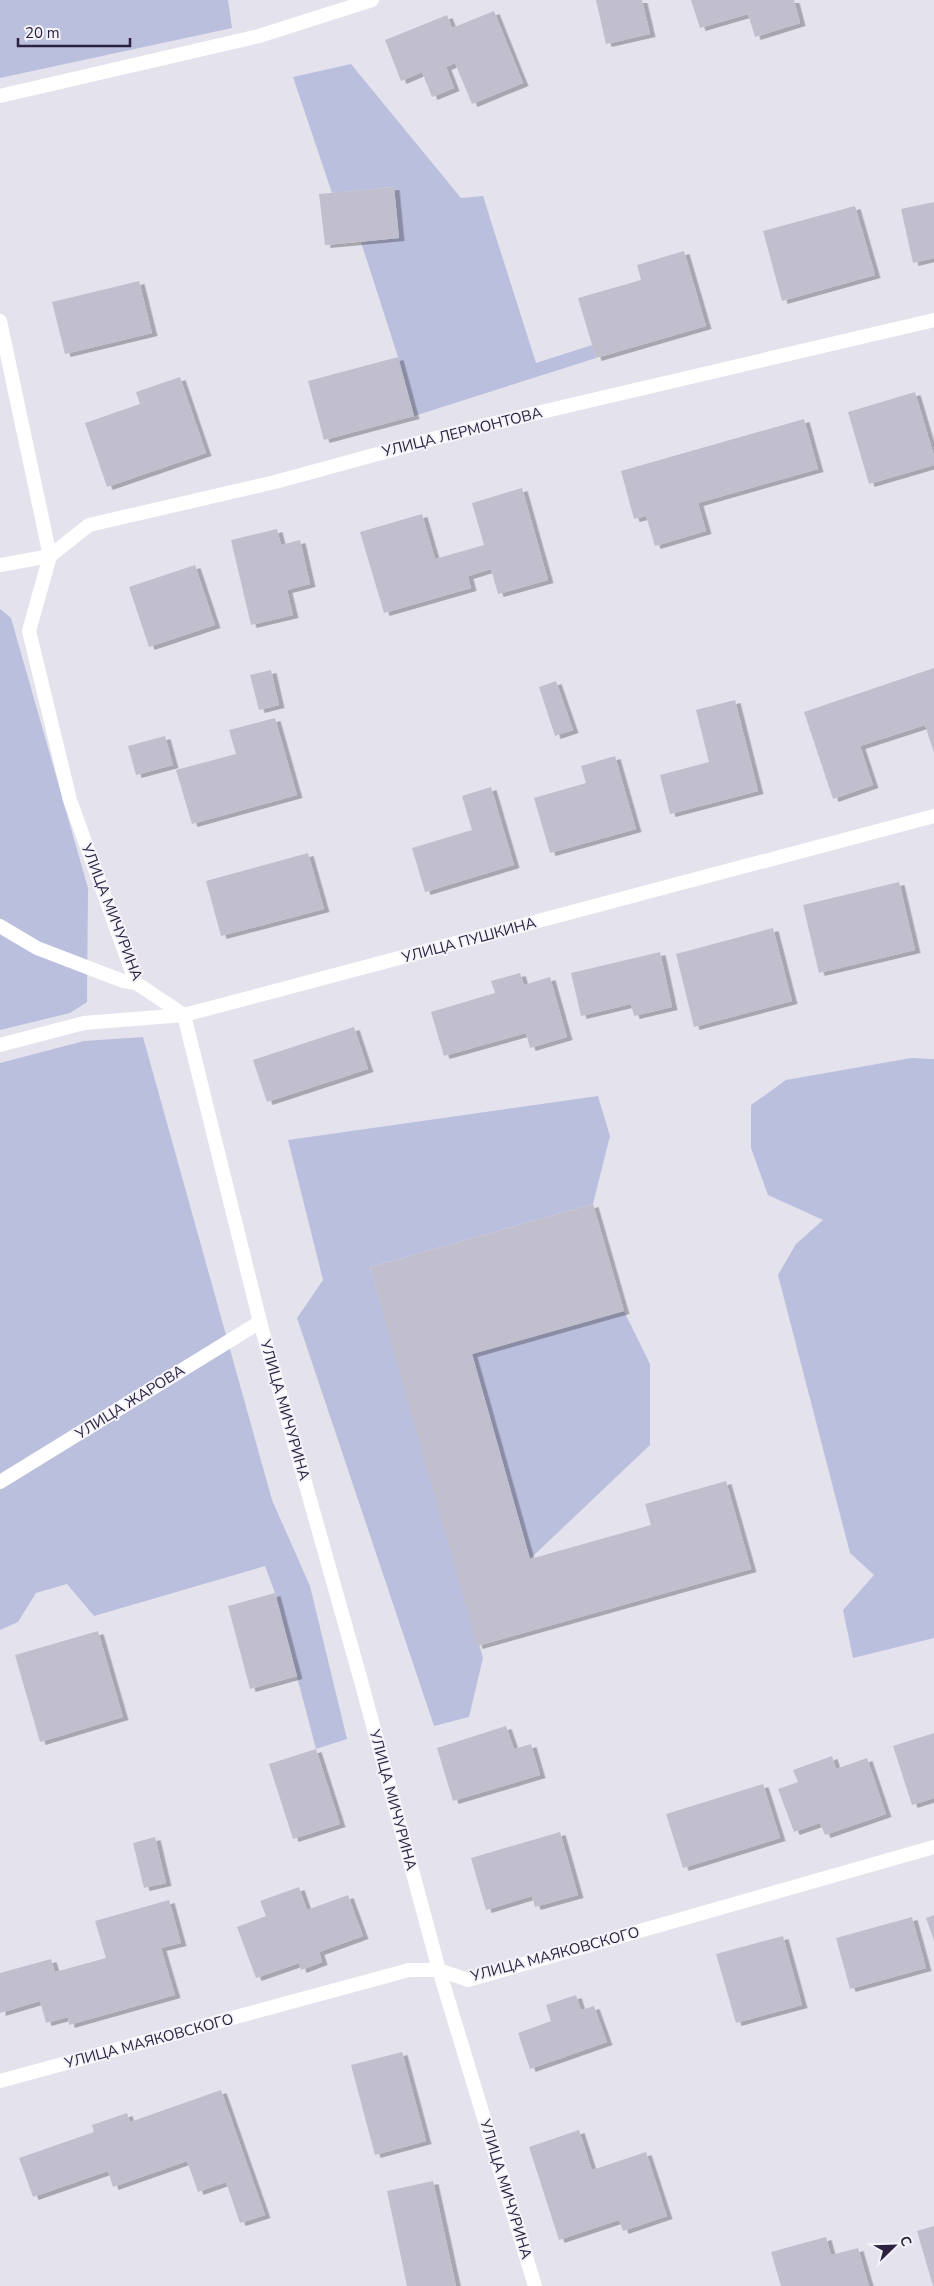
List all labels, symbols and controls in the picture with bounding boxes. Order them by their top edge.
scale bar [18,15,130,47]
text: 20 m [25,23,60,43]
street label: УЛИЦА ЛЕРМОНТОВА [379,402,544,462]
street label: УЛИЦА МИЧУРИНА [76,840,147,983]
street label: УЛИЦА ПУШКИНА [399,912,538,968]
street label: УЛИЦА МИЧУРИНА [255,1337,315,1483]
street label: УЛИЦА ЖАРОВА [71,1360,189,1444]
street label: УЛИЦА МИЧУРИНА [364,1726,421,1873]
street label: УЛИЦА МАЯКОВСКОГО [467,1922,642,1986]
street label: УЛИЦА МАЯКОВСКОГО [61,2009,236,2073]
street label: УЛИЦА МИЧУРИНА [475,2116,537,2261]
north arrow [869,2221,919,2271]
text: С [895,2233,916,2250]

